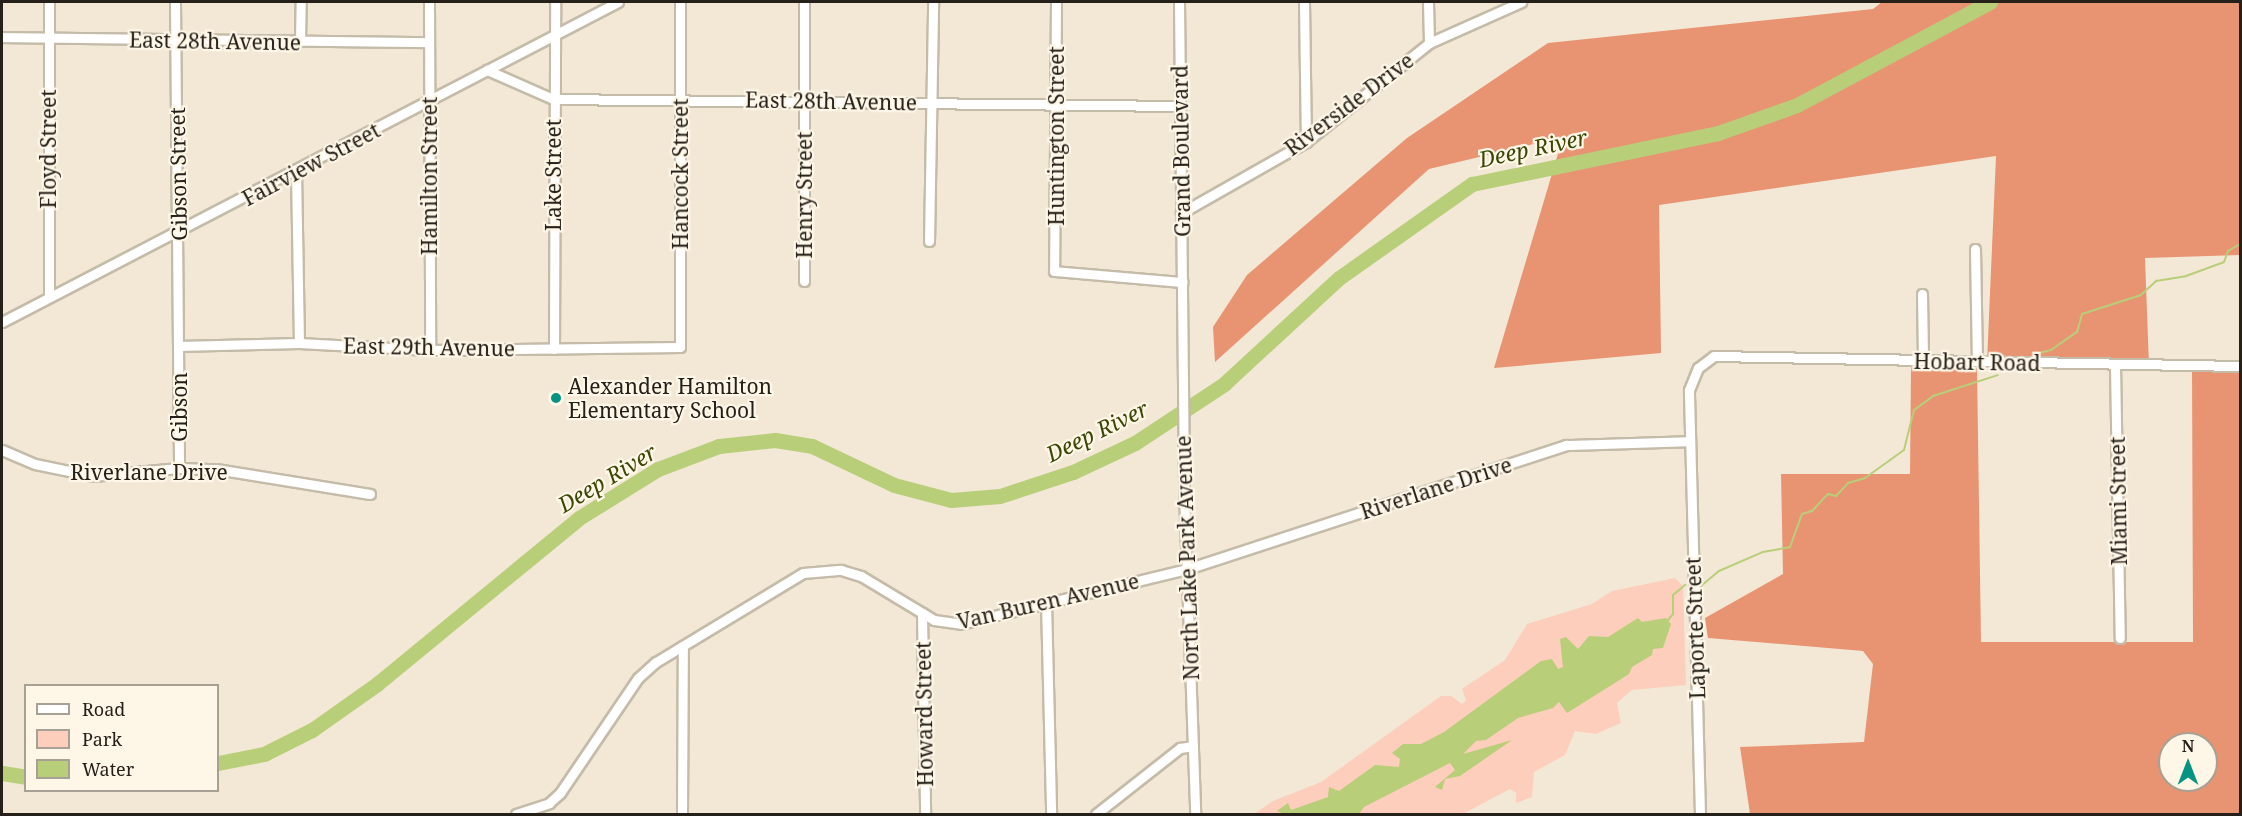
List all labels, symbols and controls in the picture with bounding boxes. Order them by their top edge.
street label: East 28th Avenue [129,27,301,55]
street label: Huntington Street [1043,46,1069,226]
street label: Riverside Drive [1280,47,1418,161]
street label: Grand Boulevard [1167,65,1195,237]
street label: East 28th Avenue [745,87,917,115]
street label: Floyd Street [35,89,61,209]
street label: Hamilton Street [416,97,442,255]
street label: Hancock Street [667,98,693,250]
street label: Gibson Street [164,107,192,241]
street label: Fairview Street [238,117,384,211]
street label: Lake Street [540,119,566,231]
water label: Deep River [1476,124,1590,172]
street label: Henry Street [791,131,817,259]
street label: East 29th Avenue [343,333,515,361]
street label: Hobart Road [1913,348,2041,376]
street label: Gibson [166,372,192,442]
place label: Alexander Hamilton Elementary School [568,373,772,423]
marker: Alexander Hamilton Elementary School [549,391,563,405]
water label: Deep River [1042,395,1152,467]
street label: North Lake Park Avenue [1170,435,1204,681]
street label: Miami Street [2104,436,2132,566]
water label: Deep River [553,438,661,518]
street label: Riverlane Drive [1357,452,1515,524]
street label: Riverlane Drive [70,459,228,485]
street label: Laporte Street [1680,556,1710,700]
street label: Van Buren Avenue [955,568,1141,634]
street label: Howard Street [910,641,938,787]
legend [24,684,219,792]
text: Road [82,697,125,721]
text: Park [82,727,122,751]
north arrow [2158,732,2218,792]
text: N [2182,735,2194,757]
text: Water [82,757,134,781]

